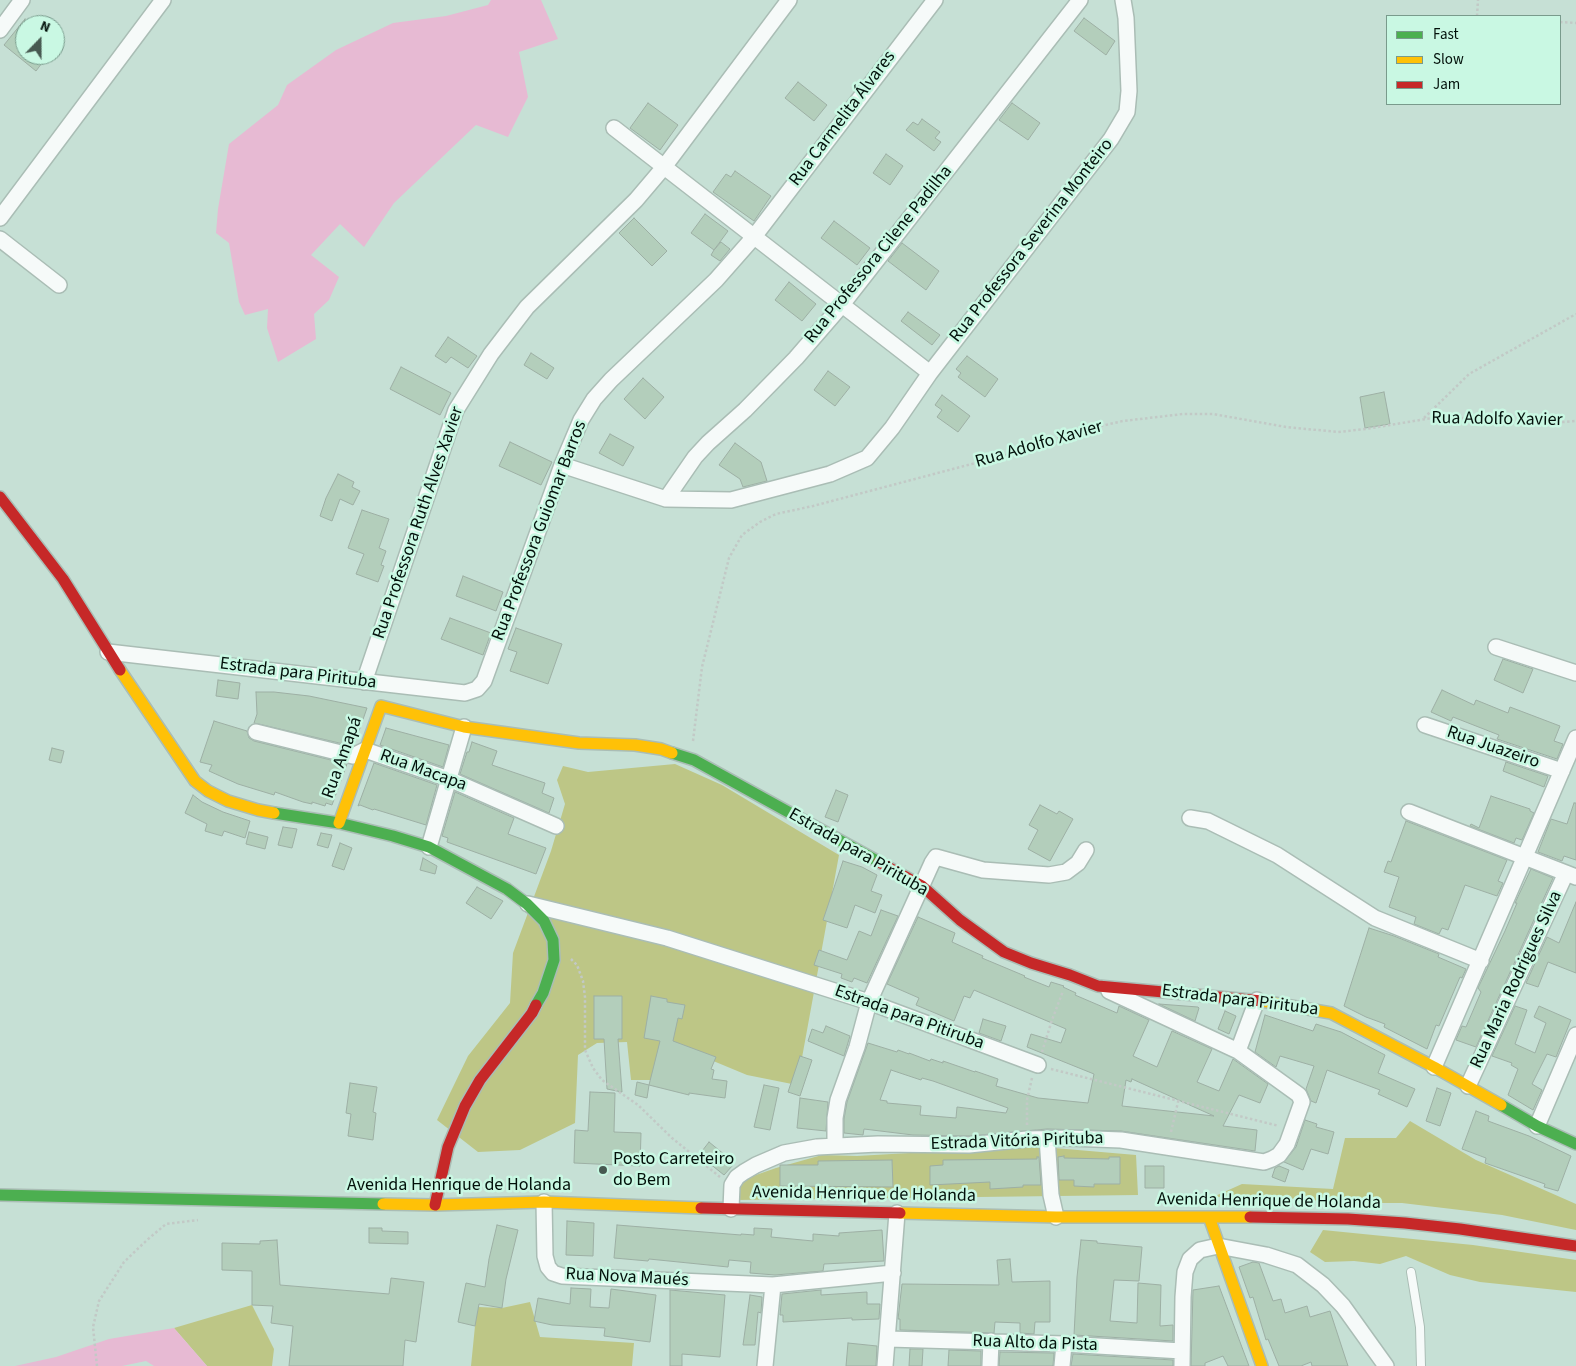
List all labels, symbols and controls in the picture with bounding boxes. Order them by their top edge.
north arrow [15,15,65,65]
legend [1386,15,1561,105]
text: N [37,16,53,38]
text: Fast [1433,24,1459,45]
street label: Rua Carmelita Álvares [785,47,901,191]
text: Slow [1433,49,1464,70]
text: Jam [1433,74,1460,95]
street label: Rua Professora Severina Monteiro [946,135,1118,347]
street label: Rua Professora Cilene Padilha [800,162,958,348]
street label: Rua Professora Ruth Alves Xavier [369,404,469,642]
street label: Rua Adolfo Xavier [1431,408,1563,432]
street label: Rua Adolfo Xavier [973,417,1105,473]
street label: Rua Professora Guiomar Barros [488,418,592,644]
street label: Estrada para Pirituba [218,654,378,694]
street label: Rua Amapá [318,714,368,802]
street label: Rua Juazeiro [1444,722,1542,774]
street label: Rua Macapa [377,745,469,797]
street label: Estrada para Pirituba [784,804,932,902]
street label: Rua Maria Rodrigues Silva [1466,888,1568,1072]
street label: Estrada para Pitiruba [831,981,987,1055]
street label: Estrada para Pirituba [1160,981,1320,1021]
street label: Estrada Vitória Pirituba [930,1128,1104,1156]
place label: Posto Carreteiro do Bem [613,1149,734,1192]
marker: Posto Carreteiro do Bem [597,1164,609,1176]
street label: Avenida Henrique de Holanda [347,1175,571,1197]
street label: Avenida Henrique de Holanda [752,1182,976,1208]
street label: Avenida Henrique de Holanda [1157,1189,1381,1215]
street label: Rua Nova Maués [565,1264,689,1292]
street label: Rua Alto da Pista [972,1331,1098,1357]

